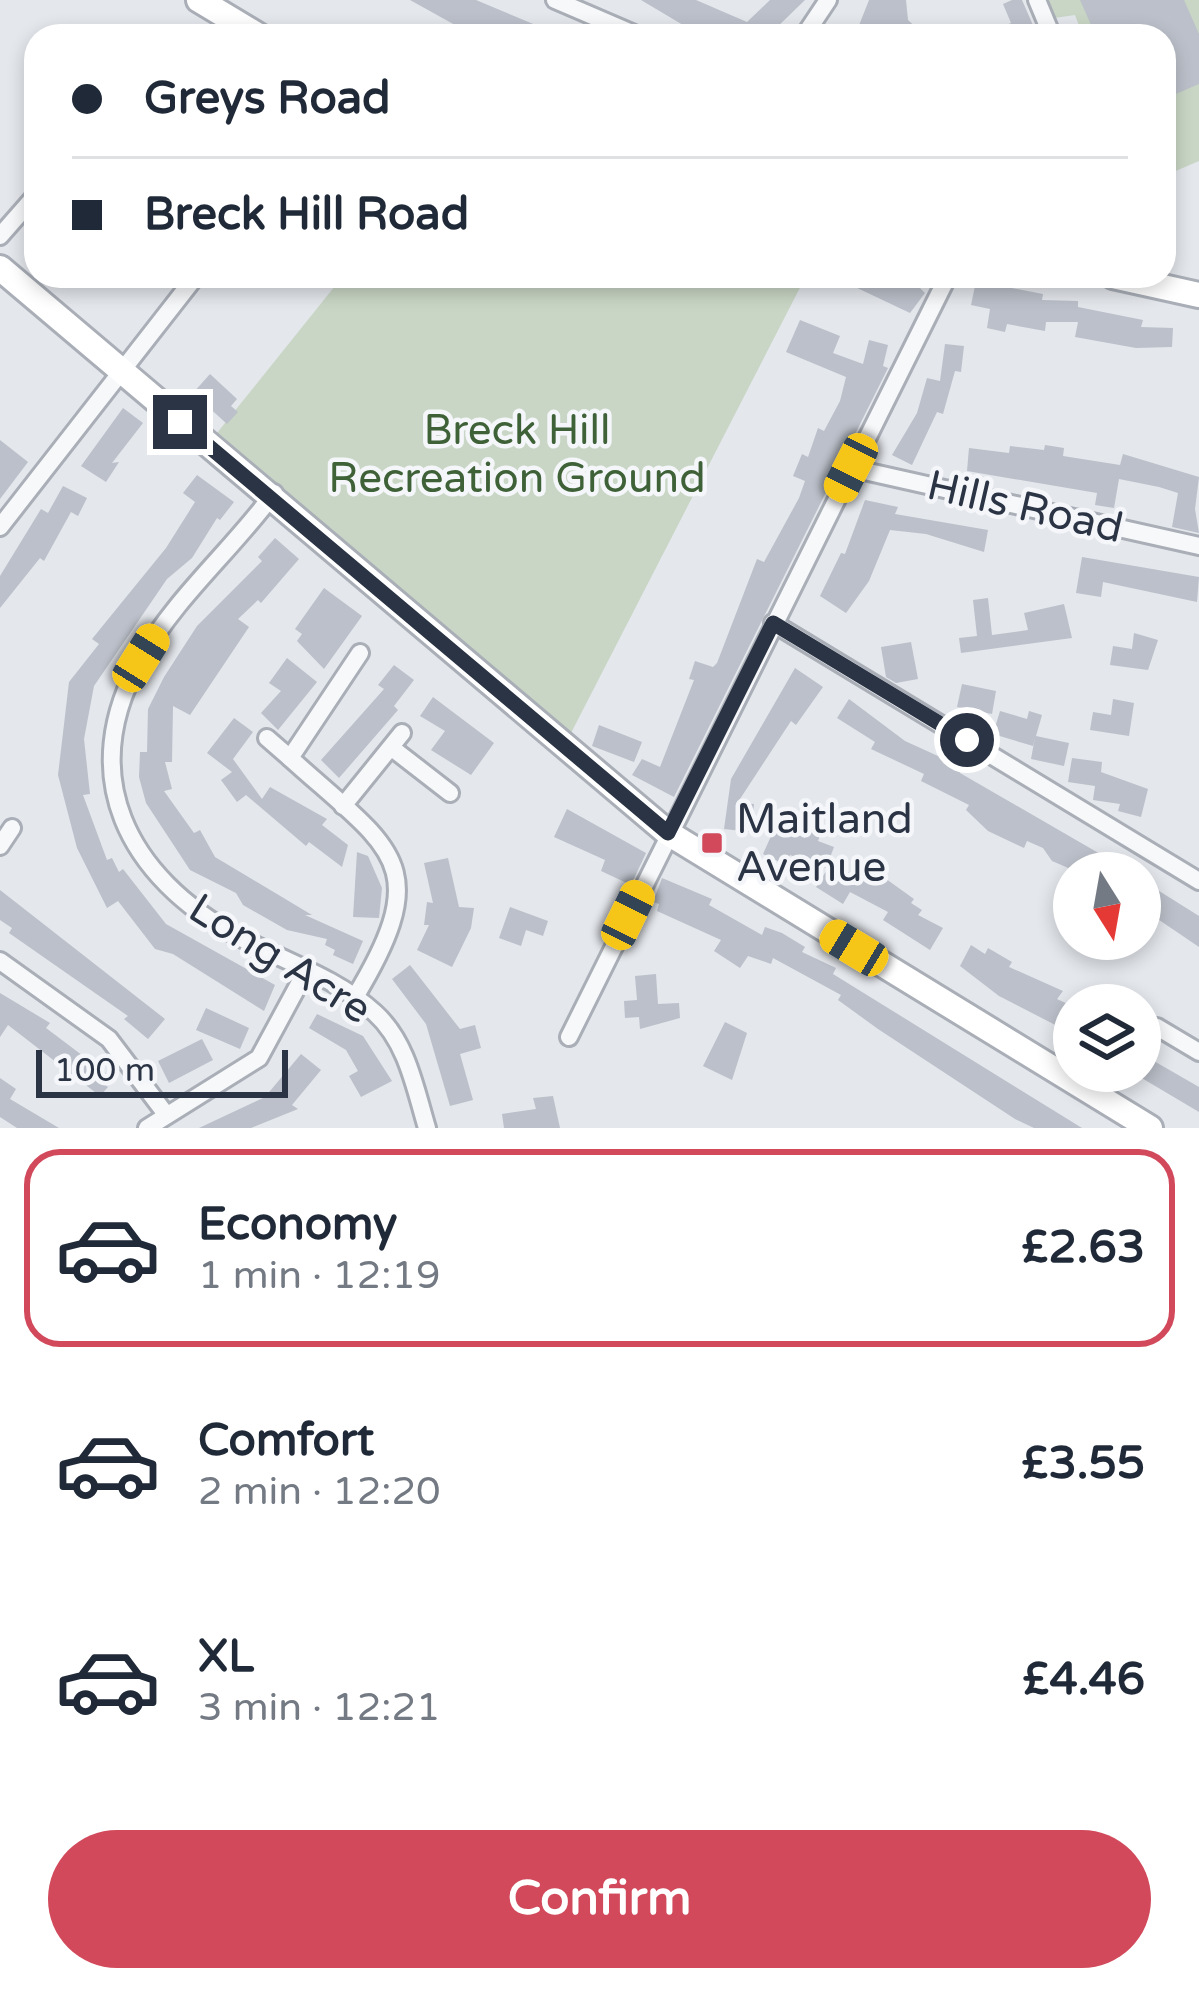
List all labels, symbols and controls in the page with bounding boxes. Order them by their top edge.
text: Greys Road [144,72,390,126]
text: Breck Hill Road [144,188,469,242]
route end [153,395,207,449]
park label: Breck Hill Recreation Ground [328,405,706,504]
car [819,428,883,508]
street label: Hills Road [922,460,1128,554]
car [107,618,175,698]
route start [940,713,994,767]
place label: Maitland Avenue [736,794,913,893]
marker: Maitland Avenue [699,830,725,856]
north arrow [1053,852,1161,960]
map controls [1053,852,1161,1092]
car [596,875,660,955]
street label: Long Acre [179,883,381,1035]
car [814,914,894,982]
button: layers [1053,984,1161,1092]
scale bar [36,1044,288,1097]
text: 100 m [54,1051,155,1090]
icon: car [54,1194,162,1302]
text: Economy [198,1198,397,1252]
text: £2.63 [1021,1221,1145,1275]
text: 1 min · 12:19 [198,1252,440,1299]
icon: car [54,1410,162,1518]
text: Comfort [198,1414,374,1468]
text: £3.55 [1021,1437,1145,1491]
text: 2 min · 12:20 [198,1468,440,1515]
icon: car [54,1626,162,1734]
text: XL [198,1630,254,1684]
text: £4.46 [1022,1653,1145,1707]
text: 3 min · 12:21 [198,1684,440,1731]
button: Confirm [48,1830,1151,1968]

